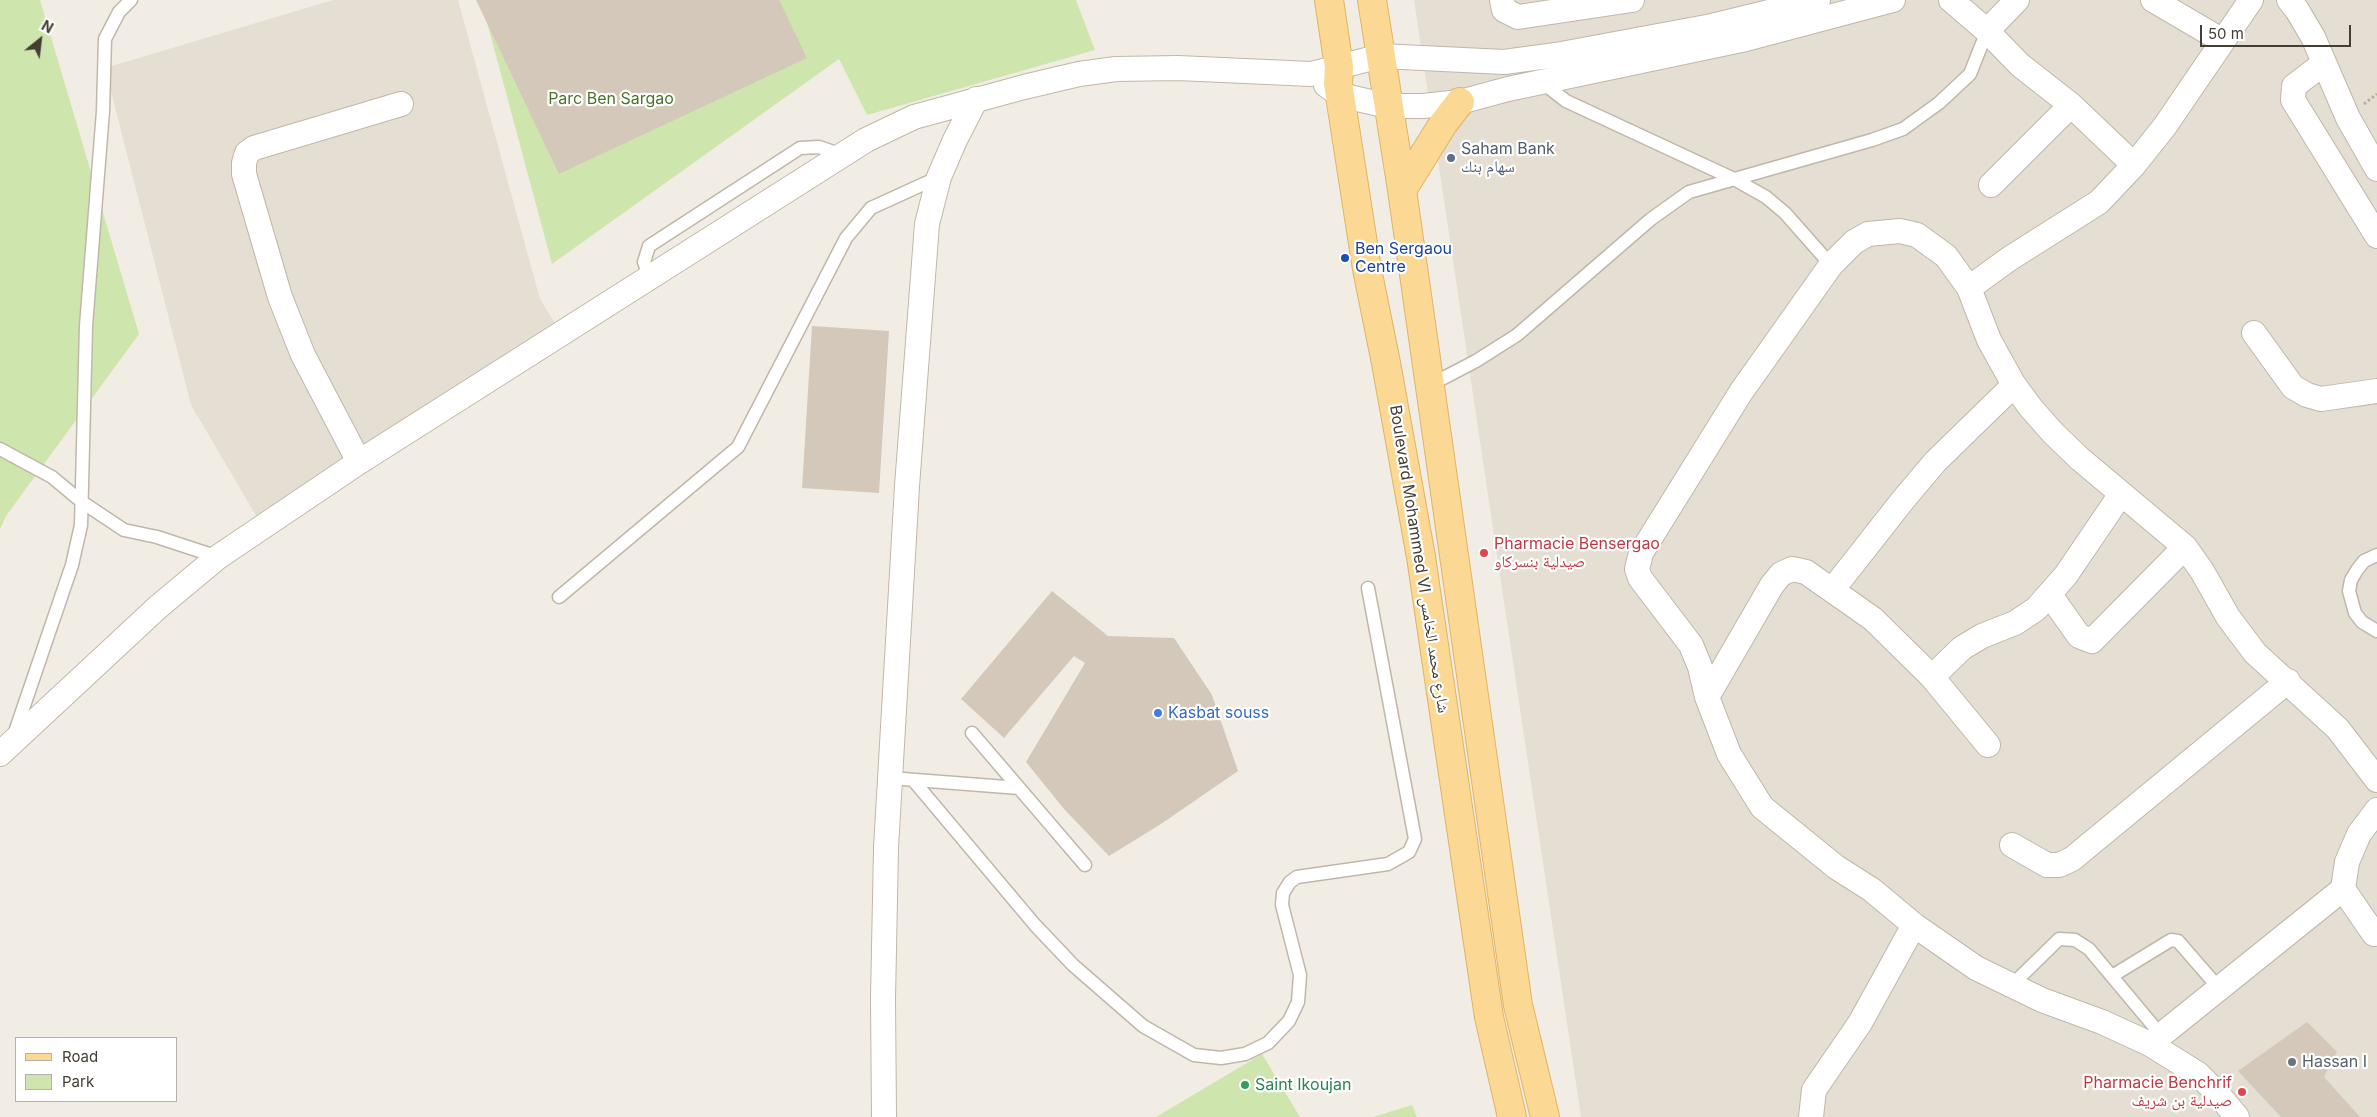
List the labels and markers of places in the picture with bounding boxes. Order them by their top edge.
place label: Saham Bank سهام بنك [1461,139,1555,177]
marker: Saham Bank سهام بنك [1445,152,1457,164]
place label: Ben Sergaou Centre [1355,239,1452,277]
marker: Ben Sergaou Centre [1339,252,1351,264]
place label: Pharmacie Bensergao صيدلية بنسركاو [1494,534,1660,572]
marker: Pharmacie Bensergao صيدلية بنسركاو [1478,547,1490,559]
place label: Kasbat souss [1168,703,1269,723]
marker: Kasbat souss [1152,707,1164,719]
place label: Hassan I [2302,1052,2367,1072]
marker: Hassan I [2286,1056,2298,1068]
place label: Pharmacie Benchrif صيدلية بن شريف [2083,1073,2232,1111]
place label: Saint Ikoujan [1255,1075,1351,1095]
marker: Saint Ikoujan [1239,1079,1251,1091]
marker: Pharmacie Benchrif صيدلية بن شريف [2236,1086,2248,1098]

